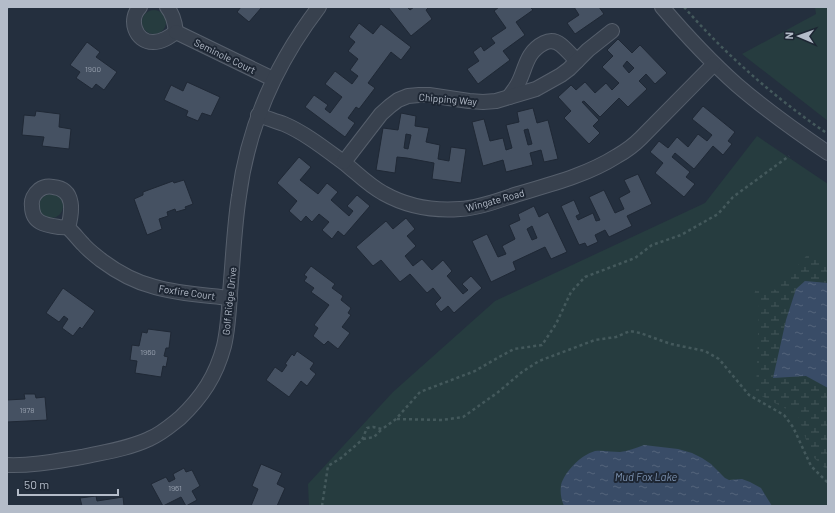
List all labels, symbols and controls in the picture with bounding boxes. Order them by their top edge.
north arrow [779,16,819,56]
text: N [782,32,795,40]
street label: Seminole Court [192,36,258,76]
house number: 1900 [85,64,101,74]
street label: Chipping Way [418,90,478,108]
street label: Wingate Road [464,186,526,214]
street label: Golf Ridge Drive [219,266,239,336]
street label: Foxfire Court [158,282,216,302]
house number: 1960 [140,347,156,357]
house number: 1978 [20,405,34,415]
water label: Mud Fox Lake [615,470,678,483]
scale bar [18,471,118,497]
text: 50 m [24,477,49,491]
house number: 1961 [168,483,182,493]

